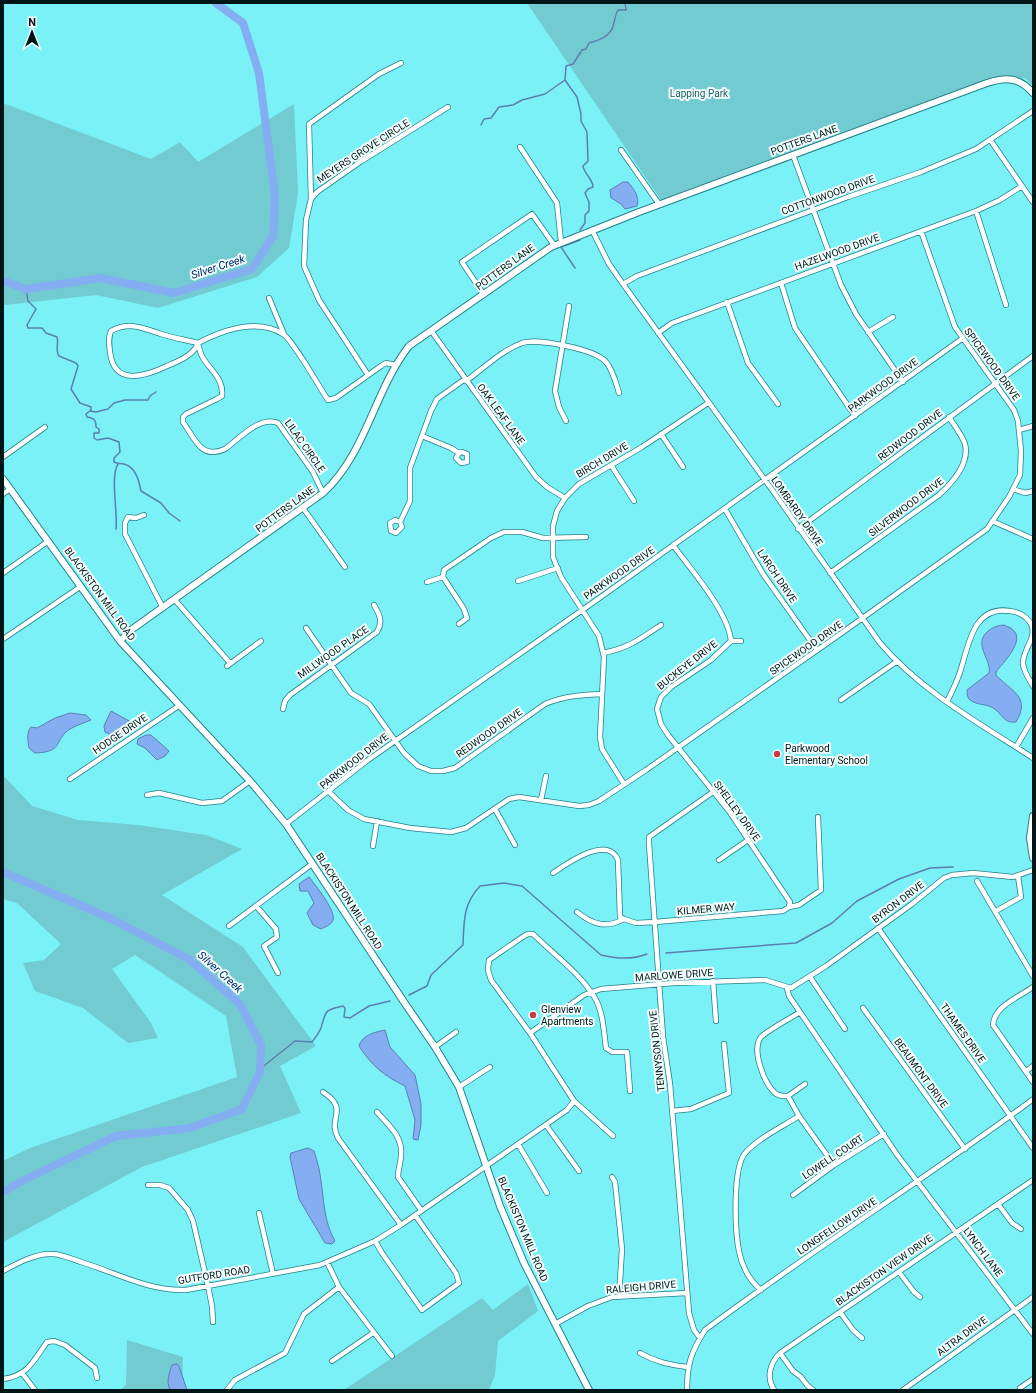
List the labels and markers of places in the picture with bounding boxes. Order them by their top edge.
place label: Parkwood Elementary School [785,743,868,766]
marker: Parkwood Elementary School [772,749,782,759]
place label: Glenview Apartments [541,1004,594,1027]
marker: Glenview Apartments [528,1010,538,1020]

